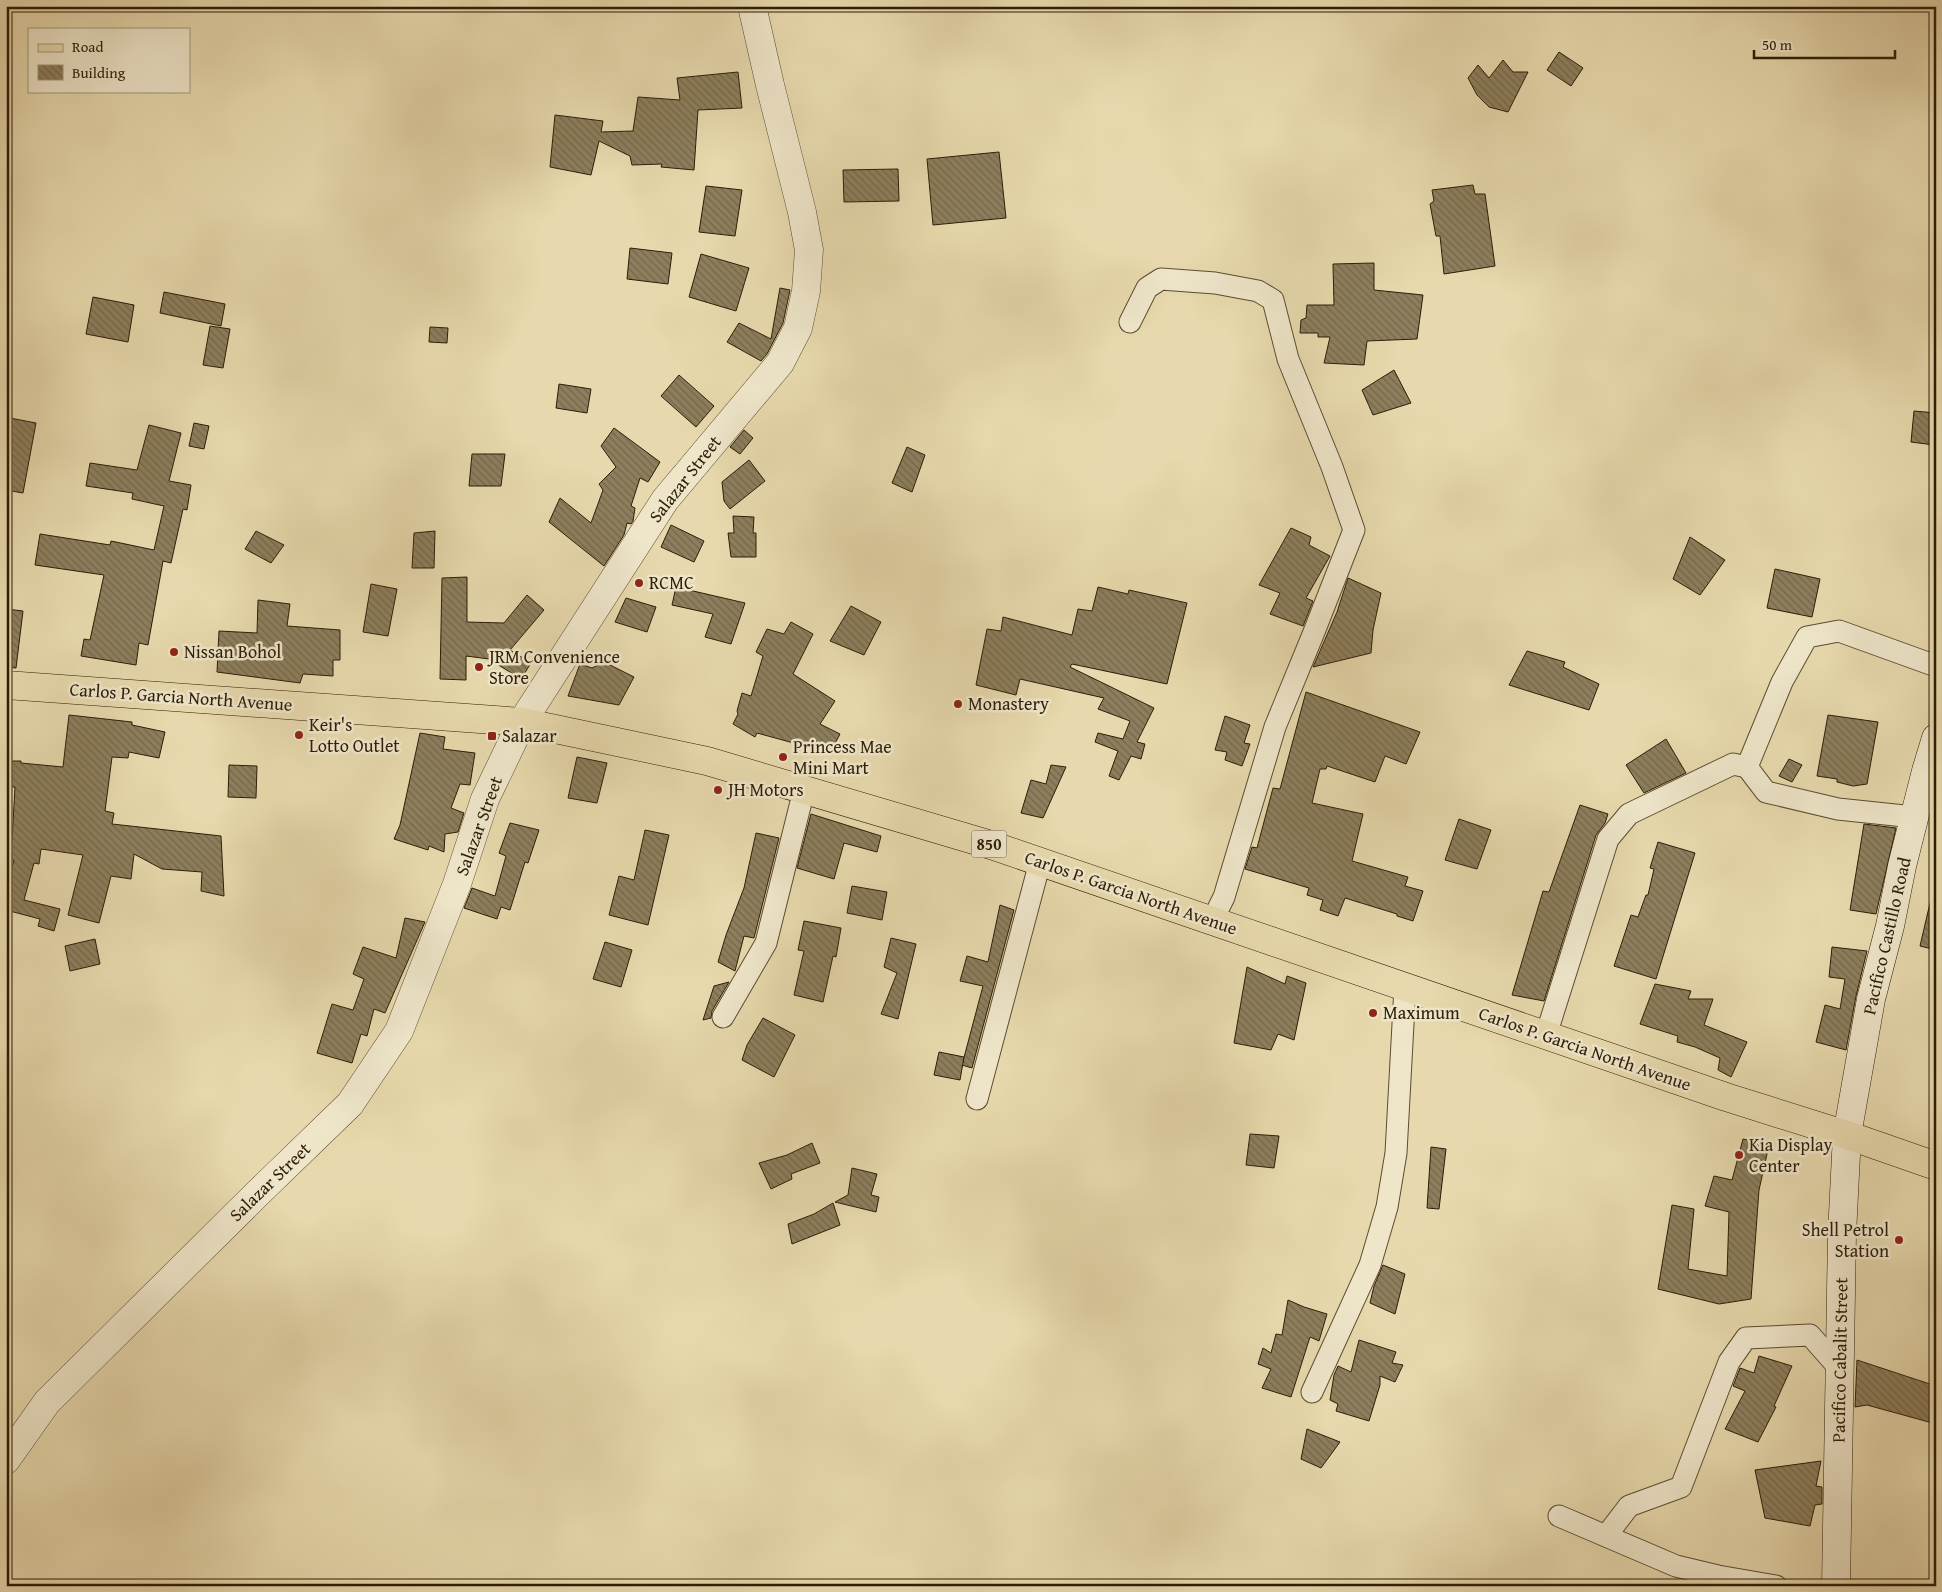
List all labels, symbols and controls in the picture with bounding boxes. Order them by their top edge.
legend [28,28,190,92]
scale bar [1754,28,1896,60]
text: 50 m [1762,34,1793,55]
text: Road [72,36,103,57]
text: Building [72,62,126,83]
street label: Salazar Street [642,429,728,528]
place label: RCMC [649,569,694,596]
marker: RCMC [633,577,645,589]
place label: Nissan Bohol [184,638,281,665]
place label: JRM Convenience Store [487,643,620,691]
marker: Nissan Bohol [168,646,180,658]
marker: JRM Convenience Store [473,661,485,673]
street label: Carlos P. Garcia North Avenue [69,675,293,718]
place label: Monastery [968,690,1049,717]
marker: Monastery [952,698,964,710]
place label: Keir's Lotto Outlet [309,711,400,759]
place label: Salazar [502,722,557,749]
marker: Keir's Lotto Outlet [293,729,305,741]
marker: Salazar [486,730,498,742]
place label: Princess Mae Mini Mart [793,733,892,781]
marker: Princess Mae Mini Mart [777,751,789,763]
street label: Salazar Street [448,772,509,879]
place label: JH Motors [726,776,804,803]
marker: JH Motors [712,784,724,796]
road number: 850 [972,831,1006,858]
street label: Carlos P. Garcia North Avenue [1021,843,1241,942]
street label: Pacifico Castillo Road [1855,854,1918,1017]
place label: Maximum [1383,999,1460,1026]
street label: Carlos P. Garcia North Avenue [1475,999,1695,1098]
marker: Maximum [1367,1007,1379,1019]
place label: Kia Display Center [1749,1131,1833,1179]
street label: Salazar Street [223,1135,317,1228]
marker: Kia Display Center [1733,1149,1745,1161]
place label: Shell Petrol Station [1802,1216,1889,1264]
marker: Shell Petrol Station [1893,1234,1905,1246]
street label: Pacifico Cabalit Street [1825,1277,1854,1443]

